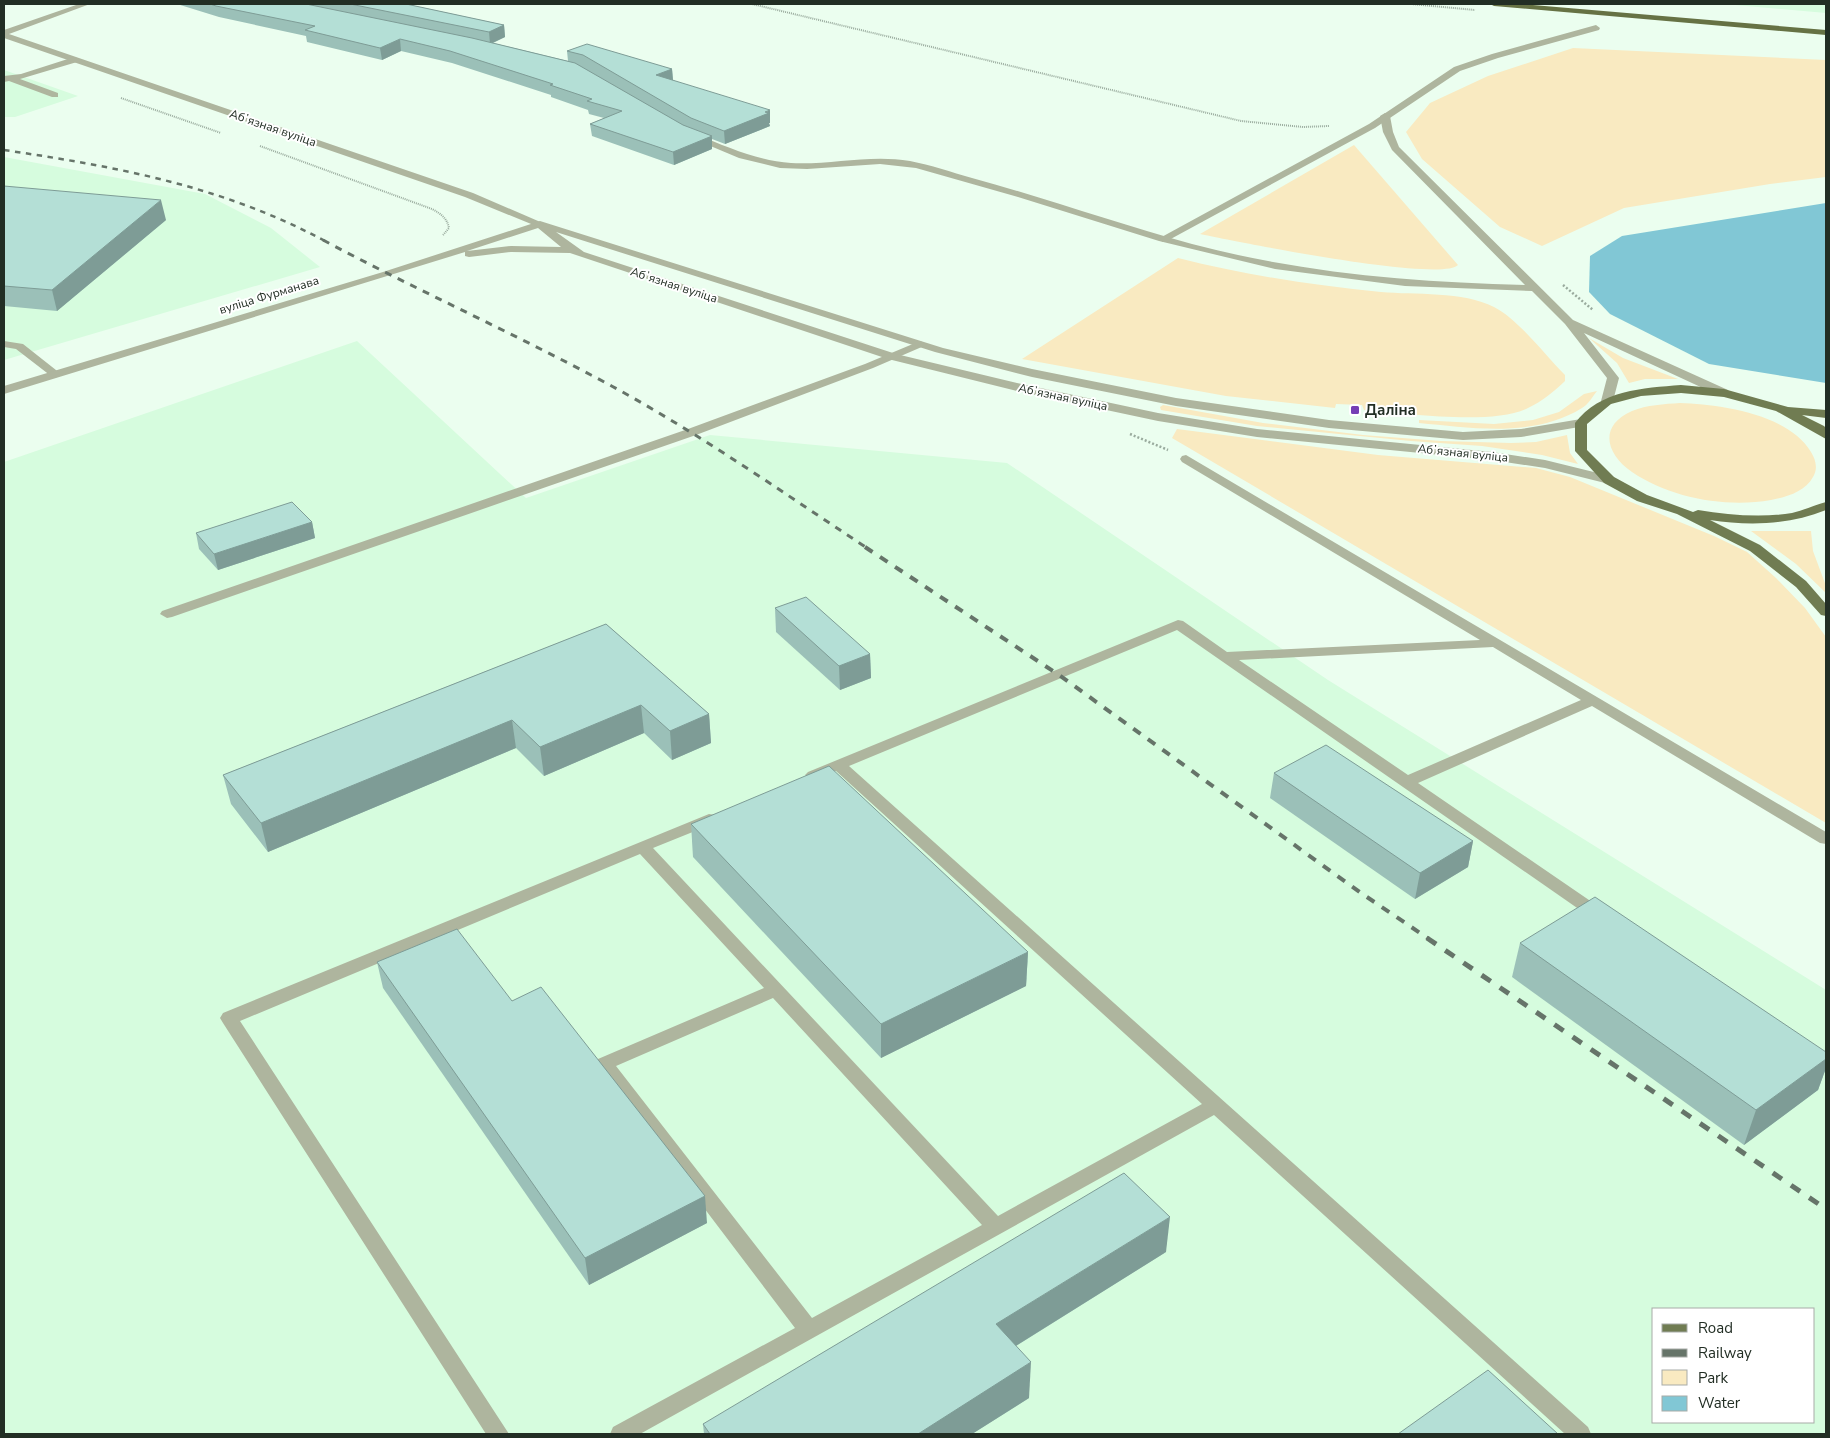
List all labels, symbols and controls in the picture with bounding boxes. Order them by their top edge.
street label: Абʼязная вуліца [228,106,318,150]
street label: Абʼязная вуліца [628,263,720,307]
street label: вуліца Фурманава [217,272,321,318]
street label: Абʼязная вуліца [1017,380,1109,414]
place label: Даліна [1365,400,1416,420]
marker: Даліна [1349,404,1361,416]
street label: Абʼязная вуліца [1417,440,1509,466]
legend [1652,1308,1815,1423]
text: Road [1698,1318,1733,1338]
text: Railway [1698,1343,1752,1363]
text: Park [1698,1368,1728,1388]
text: Water [1698,1393,1741,1413]

